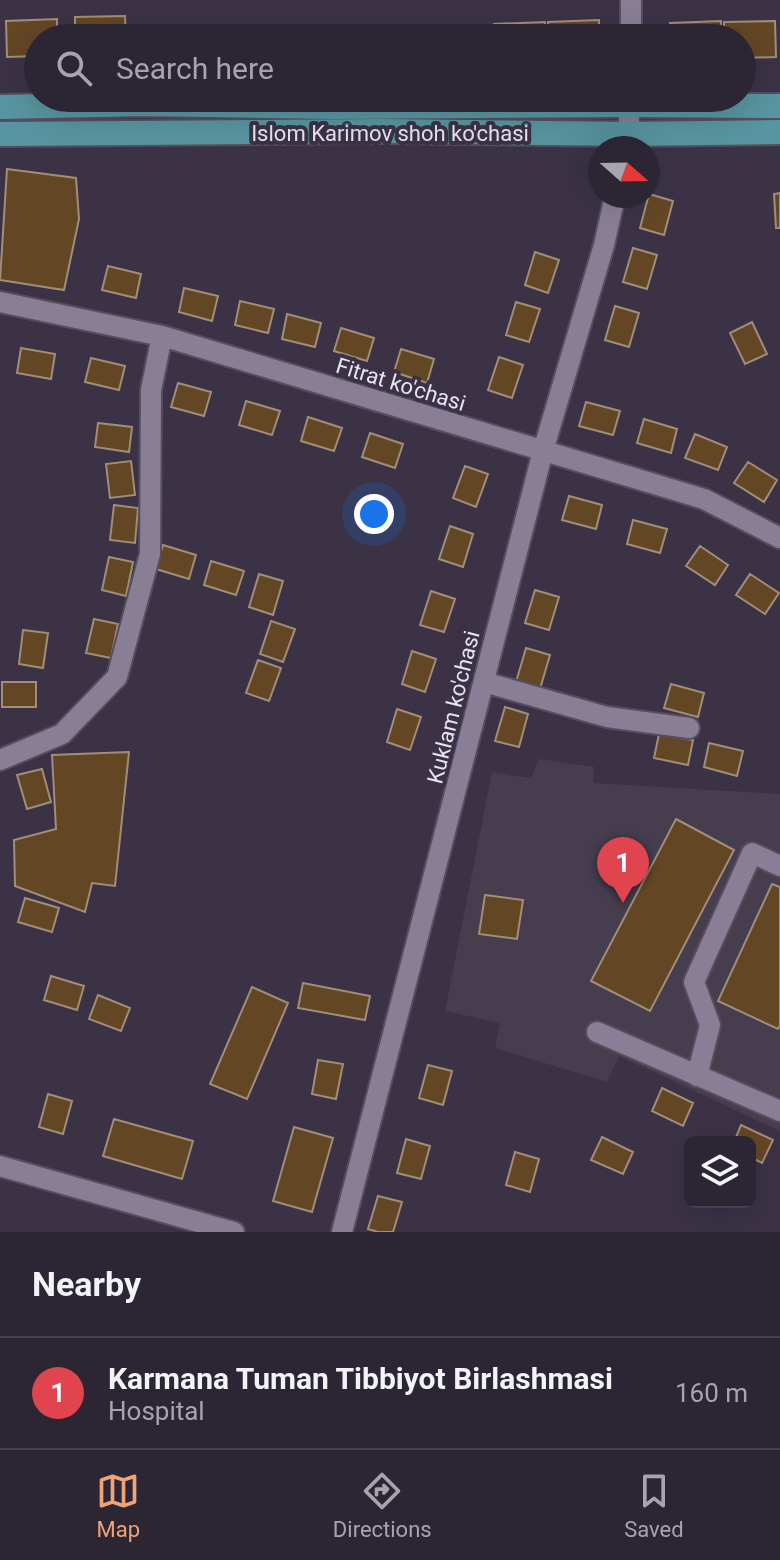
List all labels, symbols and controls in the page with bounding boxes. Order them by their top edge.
search box [24,24,756,112]
icon: search [52,46,96,90]
text: Search here [116,51,274,86]
street label: Islom Karimov shoh ko'chasi [251,121,529,146]
north arrow [588,136,660,208]
street label: Fitrat ko'chasi [333,353,469,416]
your location [354,494,394,534]
street label: Kuklam ko'chasi [422,628,485,786]
pin: 1 [597,837,649,903]
map controls [684,1136,756,1208]
button: layers [684,1136,756,1208]
text: Nearby [32,1264,141,1304]
text: Karmana Tuman Tibbiyot Birlashmasi [108,1361,613,1396]
text: 1 [51,1378,65,1408]
text: 160 m [675,1378,748,1408]
text: Hospital [108,1396,205,1426]
tab: Map [96,1469,140,1542]
tab: Directions [333,1469,432,1542]
tab: Saved [624,1469,684,1542]

